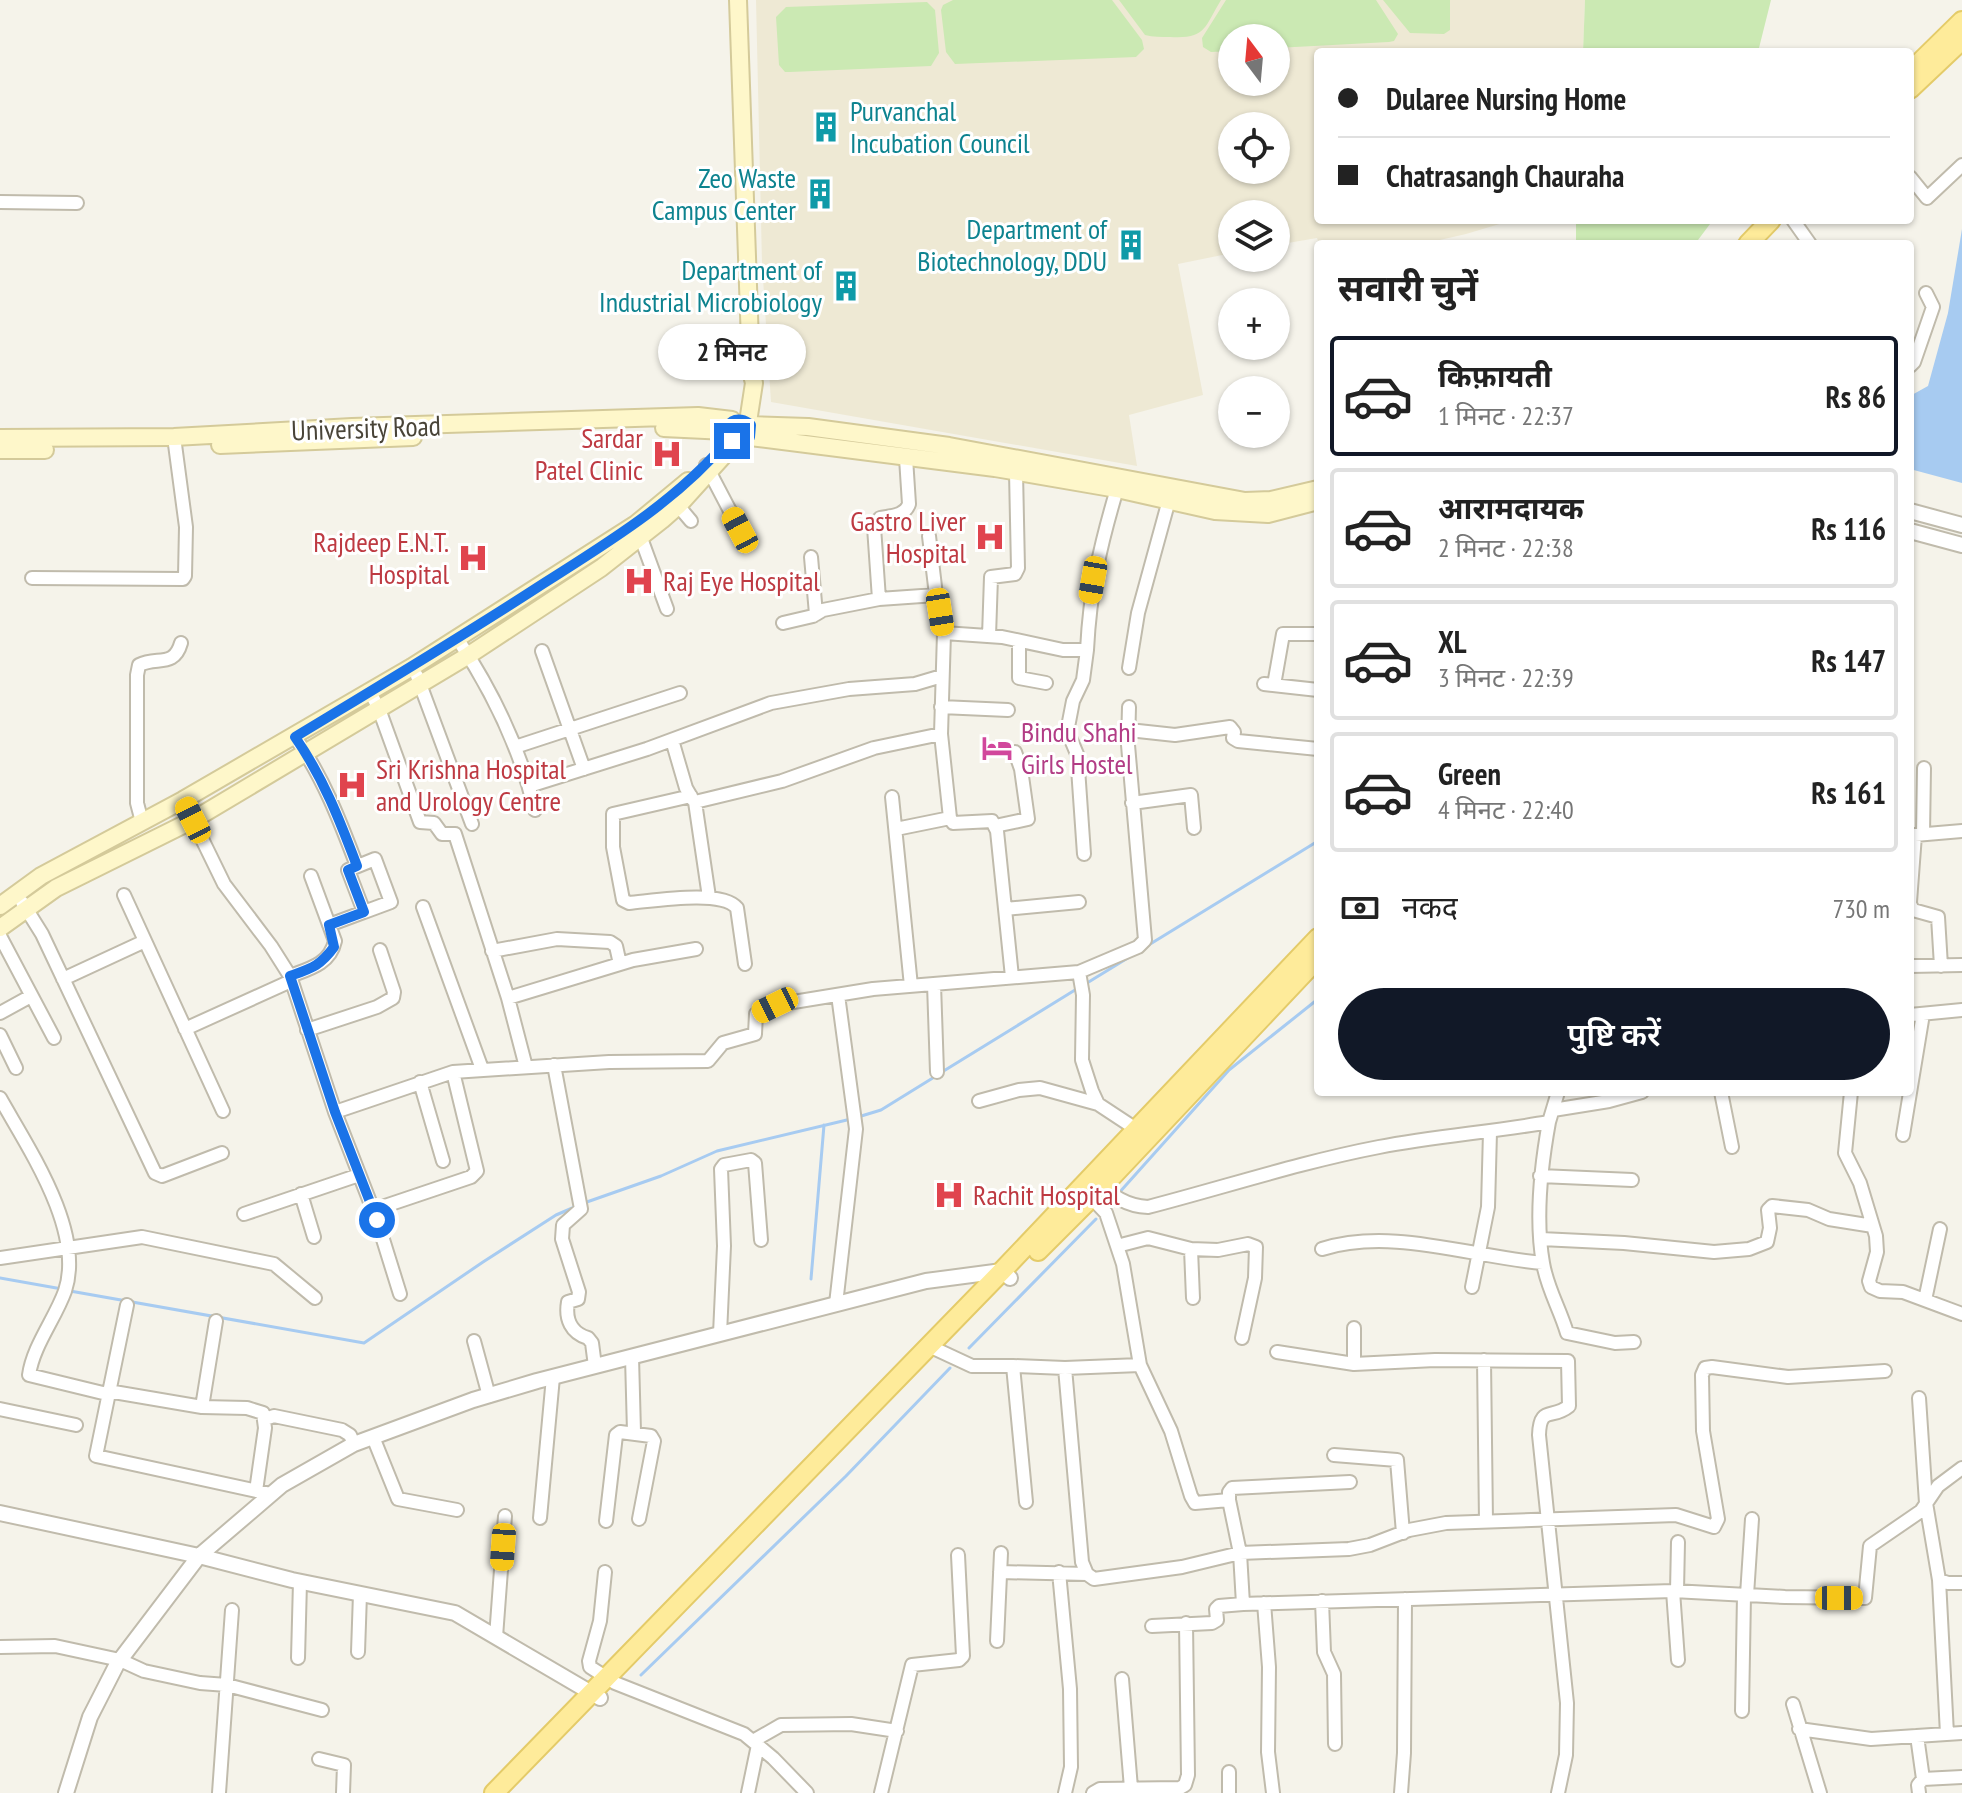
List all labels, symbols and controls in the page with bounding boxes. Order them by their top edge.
north arrow [1218,24,1290,96]
map controls [1218,24,1290,448]
text: Dularee Nursing Home [1386,79,1626,118]
place label: Purvanchal Incubation Council [850,92,1030,161]
building icon: Purvanchal Incubation Council [809,110,843,144]
button: locate [1218,112,1290,184]
text: Chatrasangh Chauraha [1386,156,1624,195]
place label: Zeo Waste Campus Center [652,159,796,228]
building icon: Zeo Waste Campus Center [803,177,837,211]
button: layers [1218,200,1290,272]
place label: Department of Biotechnology, DDU [917,210,1109,279]
building icon: Department of Biotechnology, DDU [1114,228,1148,262]
place label: Department of Industrial Microbiology [599,251,824,320]
text: सवारी चुनें [1338,264,1478,311]
building icon: Department of Industrial Microbiology [829,269,863,303]
button: + [1218,288,1290,360]
callout: 2 मिनट [658,325,806,381]
text: 2 मिनट [697,335,767,368]
text: किफ़ायती [1438,356,1552,395]
icon: car [1342,360,1414,432]
button: − [1218,376,1290,448]
text: Rs 86 [1826,377,1886,416]
text: 1 मिनट · 22:37 [1438,399,1574,432]
street label: University Road [291,406,441,449]
place label: Sardar Patel Clinic [535,419,643,488]
route end [714,423,750,459]
hospital icon: Sardar Patel Clinic [650,437,684,471]
text: आरामदायक [1438,488,1584,527]
icon: car [1342,492,1414,564]
place label: Gastro Liver Hospital [850,502,966,571]
car [718,503,762,557]
text: Rs 116 [1811,509,1886,548]
hospital icon: Gastro Liver Hospital [973,520,1007,554]
place label: Rajdeep E.N.T. Hospital [313,523,449,592]
text: 2 मिनट · 22:38 [1438,531,1574,564]
hospital icon: Rajdeep E.N.T. Hospital [456,541,490,575]
car [1077,554,1109,606]
place label: Raj Eye Hospital [663,562,820,599]
hospital icon: Raj Eye Hospital [622,564,656,598]
car [924,586,956,638]
text: XL [1438,622,1467,661]
icon: car [1342,624,1414,696]
text: Rs 147 [1811,641,1886,680]
text: 3 मिनट · 22:39 [1438,661,1574,694]
place label: Bindu Shahi Girls Hostel [1021,713,1137,782]
hotel icon: Bindu Shahi Girls Hostel [980,731,1014,765]
place label: Sri Krishna Hospital and Urology Centre [376,750,567,819]
text: Green [1438,754,1501,793]
icon: car [1342,756,1414,828]
hospital icon: Sri Krishna Hospital and Urology Centre [335,768,369,802]
text: Rs 161 [1811,773,1886,812]
car [171,793,215,847]
text: 4 मिनट · 22:40 [1438,793,1574,826]
icon: cash [1338,886,1382,930]
text: नकद [1402,887,1458,926]
text: 730 m [1832,892,1890,925]
car [748,984,802,1026]
button: पुष्टि करें [1338,988,1890,1080]
place label: Rachit Hospital [973,1176,1120,1213]
hospital icon: Rachit Hospital [932,1178,966,1212]
route start [359,1202,395,1238]
car [489,1522,517,1572]
car [1815,1586,1863,1610]

